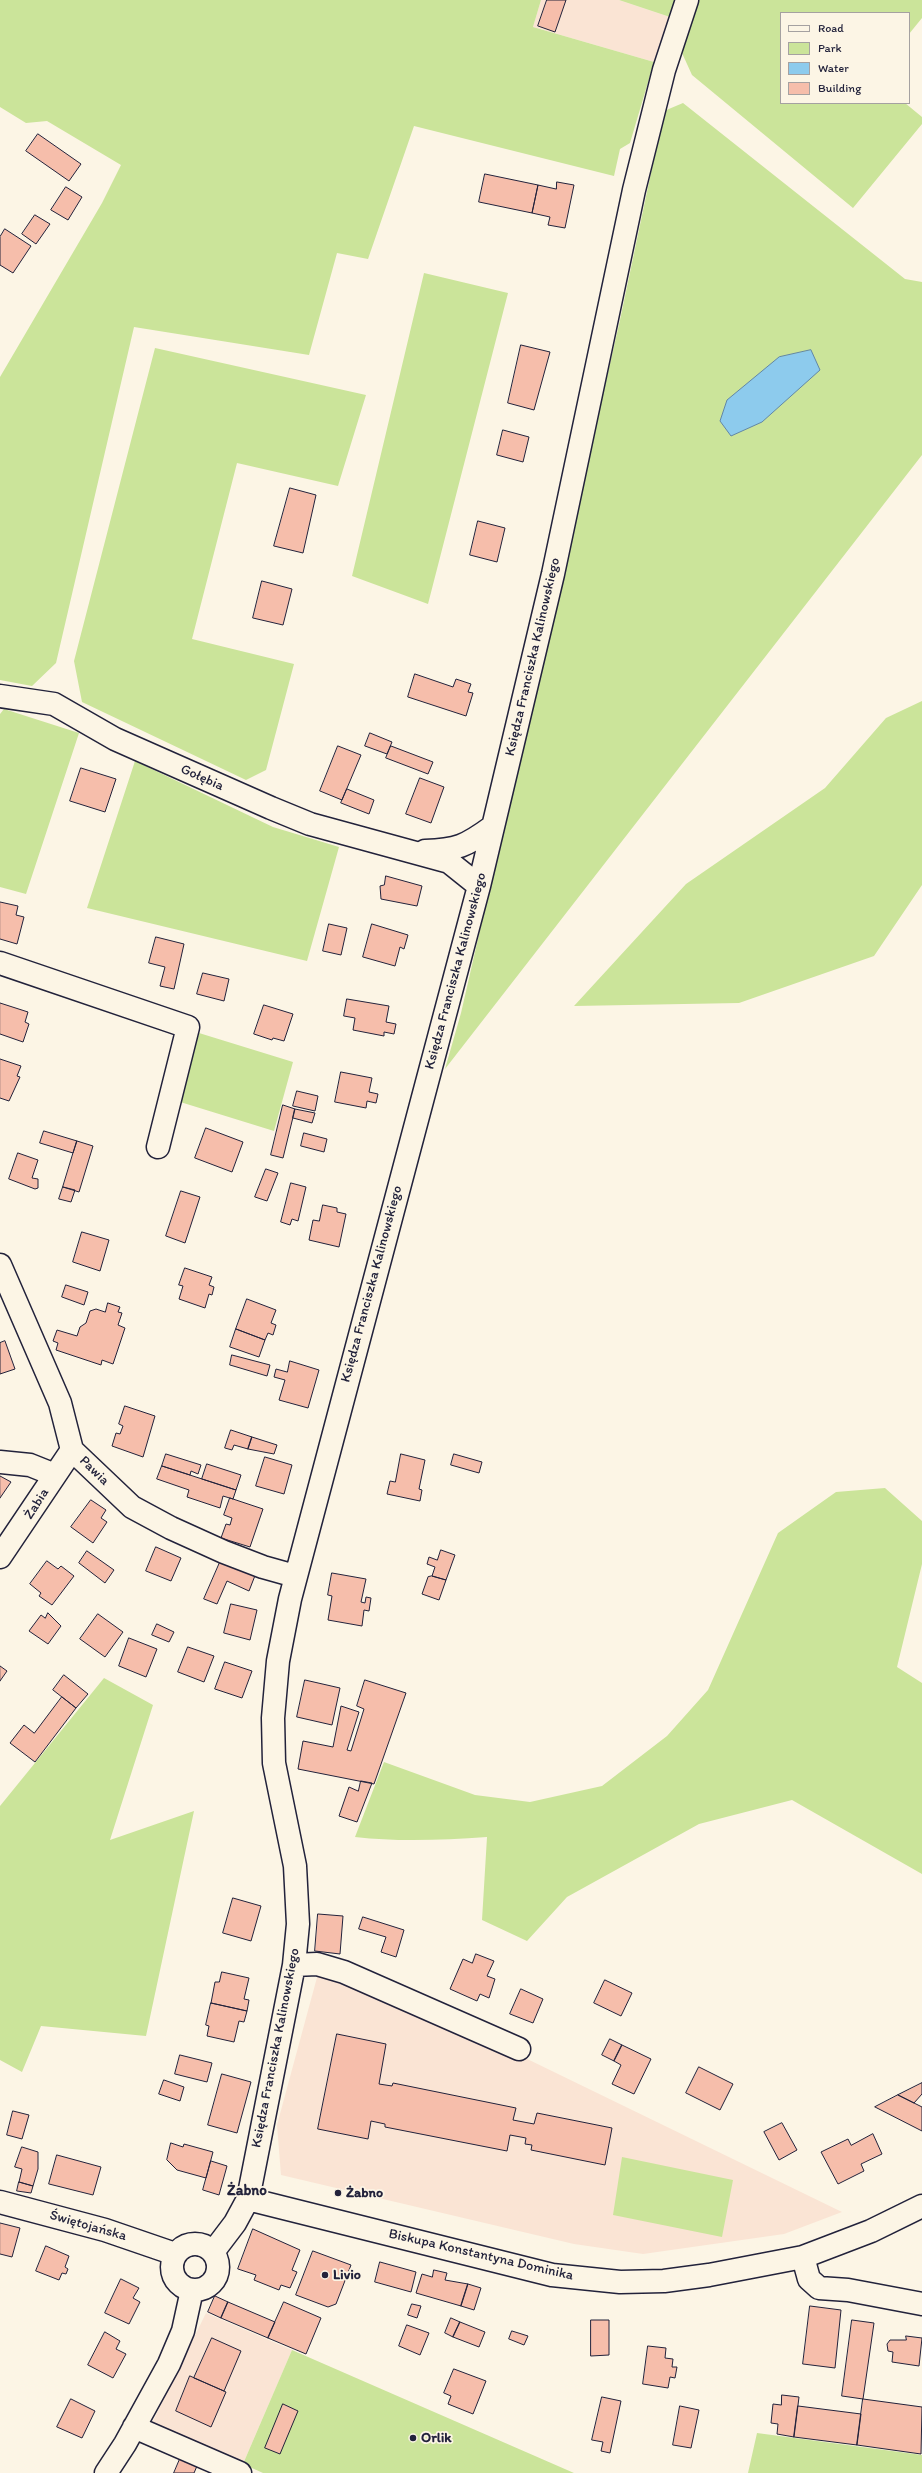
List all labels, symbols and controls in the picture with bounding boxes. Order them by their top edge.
legend [780,12,910,104]
text: Road [818,21,844,35]
text: Park [818,41,842,55]
text: Water [818,61,849,75]
text: Building [818,81,861,95]
street label: Księdza Franciszka Kalinowskiego [502,556,564,758]
street label: Gołębia [178,761,226,795]
street label: Księdza Franciszka Kalinowskiego [422,871,490,1071]
street label: Księdza Franciszka Kalinowskiego [338,1184,406,1384]
street label: Pawia [75,1453,113,1489]
street label: Żabia [21,1485,53,1523]
street label: Księdza Franciszka Kalinowskiego [248,1947,304,2149]
district label: Żabno [227,2182,267,2200]
place label: Żabno [346,2185,383,2201]
marker: Żabno [333,2188,343,2198]
street label: Świętojańska [48,2207,128,2245]
street label: Biskupa Konstantyna Dominika [387,2226,575,2284]
place label: Livio [333,2267,361,2283]
marker: Livio [320,2270,330,2280]
place label: Orlik [421,2430,451,2446]
marker: Orlik [408,2433,418,2443]

